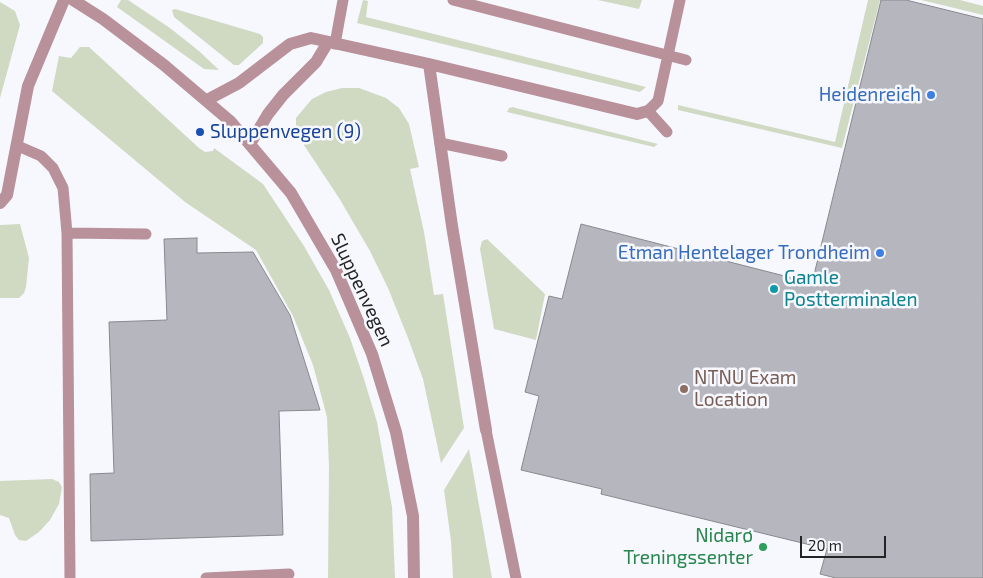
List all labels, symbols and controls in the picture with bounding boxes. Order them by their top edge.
place label: Heidenreich [819,84,921,106]
marker: Heidenreich [925,89,937,101]
place label: Sluppenvegen (9) [210,121,361,143]
marker: Sluppenvegen (9) [194,126,206,138]
street label: Sluppenvegen [326,230,398,350]
place label: Etman Hentelager Trondheim [618,242,870,264]
marker: Etman Hentelager Trondheim [874,247,886,259]
place label: Gamle Postterminalen [784,267,918,311]
marker: Gamle Postterminalen [768,283,780,295]
place label: NTNU Exam Location [694,367,796,411]
marker: NTNU Exam Location [678,383,690,395]
place label: Nidarø Treningssenter [623,525,753,569]
scale bar [803,526,889,558]
text: 20 m [808,536,842,554]
marker: Nidarø Treningssenter [757,541,769,553]

